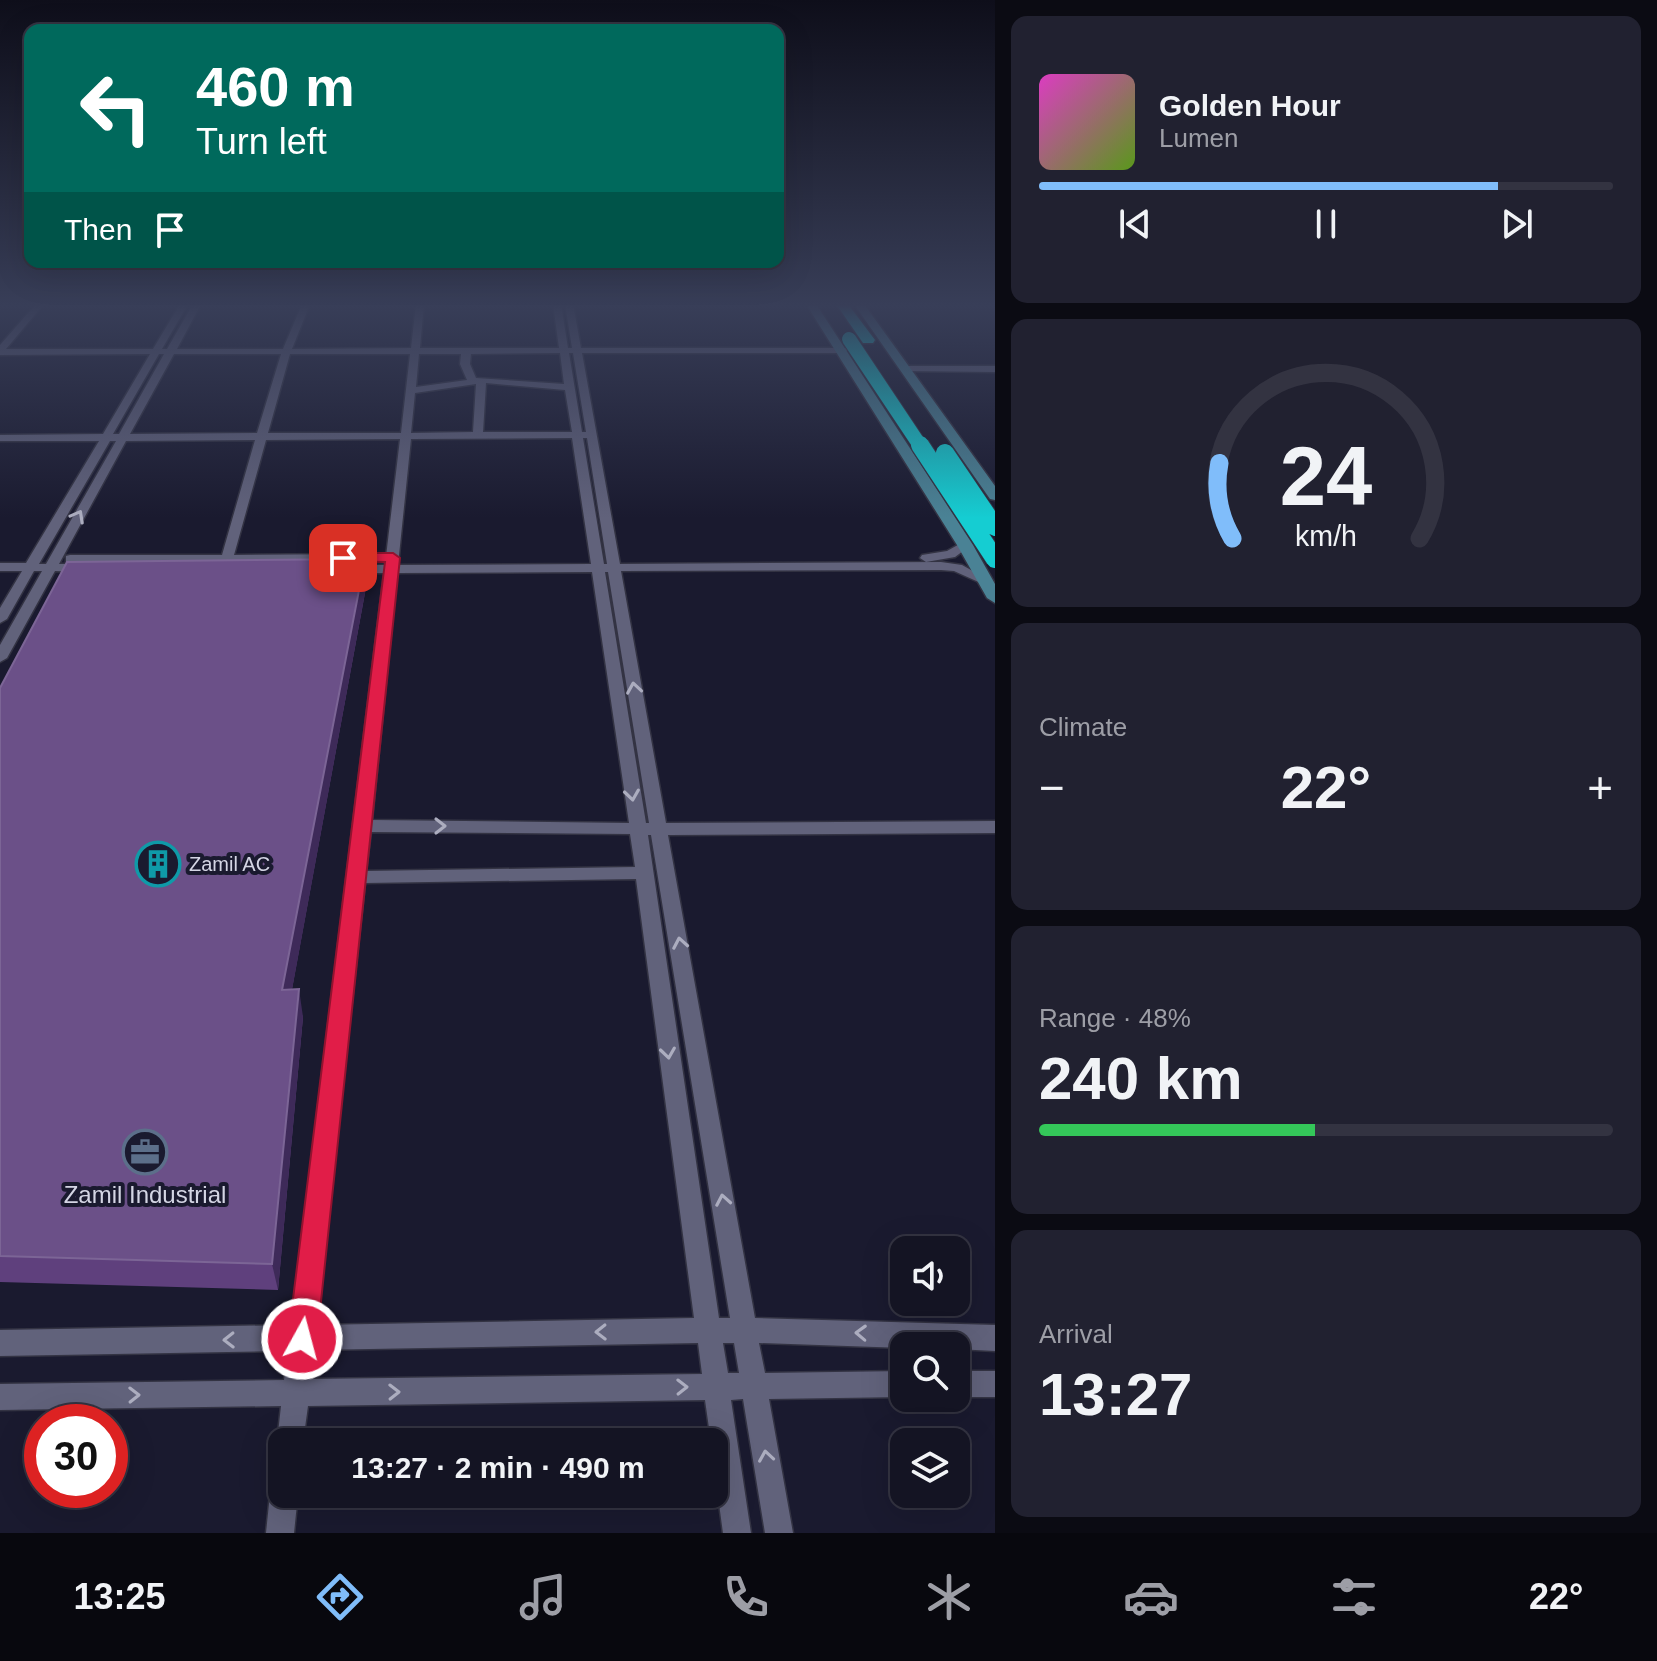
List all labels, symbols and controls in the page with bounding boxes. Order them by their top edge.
text: 460 m [196,55,355,118]
icon: left [64,56,168,160]
text: Golden Hour [1159,89,1341,122]
text: Turn left [196,121,327,162]
text: Lumen [1159,123,1239,153]
icon: previous [1113,202,1157,246]
icon: pause [1304,202,1348,246]
icon: next [1495,202,1539,246]
icon: arrive [148,208,192,252]
text: Then [64,213,132,246]
text: 24 [1280,430,1372,523]
one-way arrow [68,510,84,525]
text: km/h [1295,520,1357,552]
pin [309,524,377,592]
icon: arrive [321,536,365,580]
one-way arrow [626,681,643,694]
text: Climate [1039,712,1127,742]
text: 22° [1281,754,1371,821]
text: − [1039,763,1065,812]
text: + [1587,763,1613,812]
one-way arrow [623,788,640,802]
one-way arrow [434,817,447,835]
building icon: Zamil AC [134,840,182,888]
place label: Zamil AC [189,853,270,875]
one-way arrow [672,936,689,950]
text: Range · 48% [1039,1003,1191,1033]
text: 240 km [1039,1045,1243,1112]
one-way arrow [659,1046,676,1059]
office icon: Zamil Industrial [121,1128,169,1176]
place label: Zamil Industrial [64,1181,226,1208]
one-way arrow [716,1193,733,1206]
map controls [890,1236,970,1508]
button: sound [890,1236,970,1316]
position arrow [260,1297,344,1381]
text: Arrival [1039,1319,1113,1349]
one-way arrow [594,1324,607,1341]
one-way arrow [854,1325,867,1342]
one-way arrow [222,1331,235,1349]
button: search [890,1332,970,1412]
text: 13:27 [1039,1361,1192,1428]
one-way arrow [676,1378,689,1395]
one-way arrow [388,1383,401,1400]
one-way arrow [128,1387,141,1404]
speed limit sign: 30 [24,1404,128,1508]
button: layers [890,1428,970,1508]
one-way arrow [758,1449,775,1463]
text: 13:27 · 2 min · 490 m [351,1451,645,1484]
icon: directions [312,1569,368,1625]
icon: music [515,1569,571,1625]
icon: phone [718,1569,774,1625]
icon: climate [921,1569,977,1625]
icon: car [1123,1569,1179,1625]
icon: filters [1326,1569,1382,1625]
text: 13:25 [73,1576,165,1617]
text: 22° [1529,1576,1584,1617]

